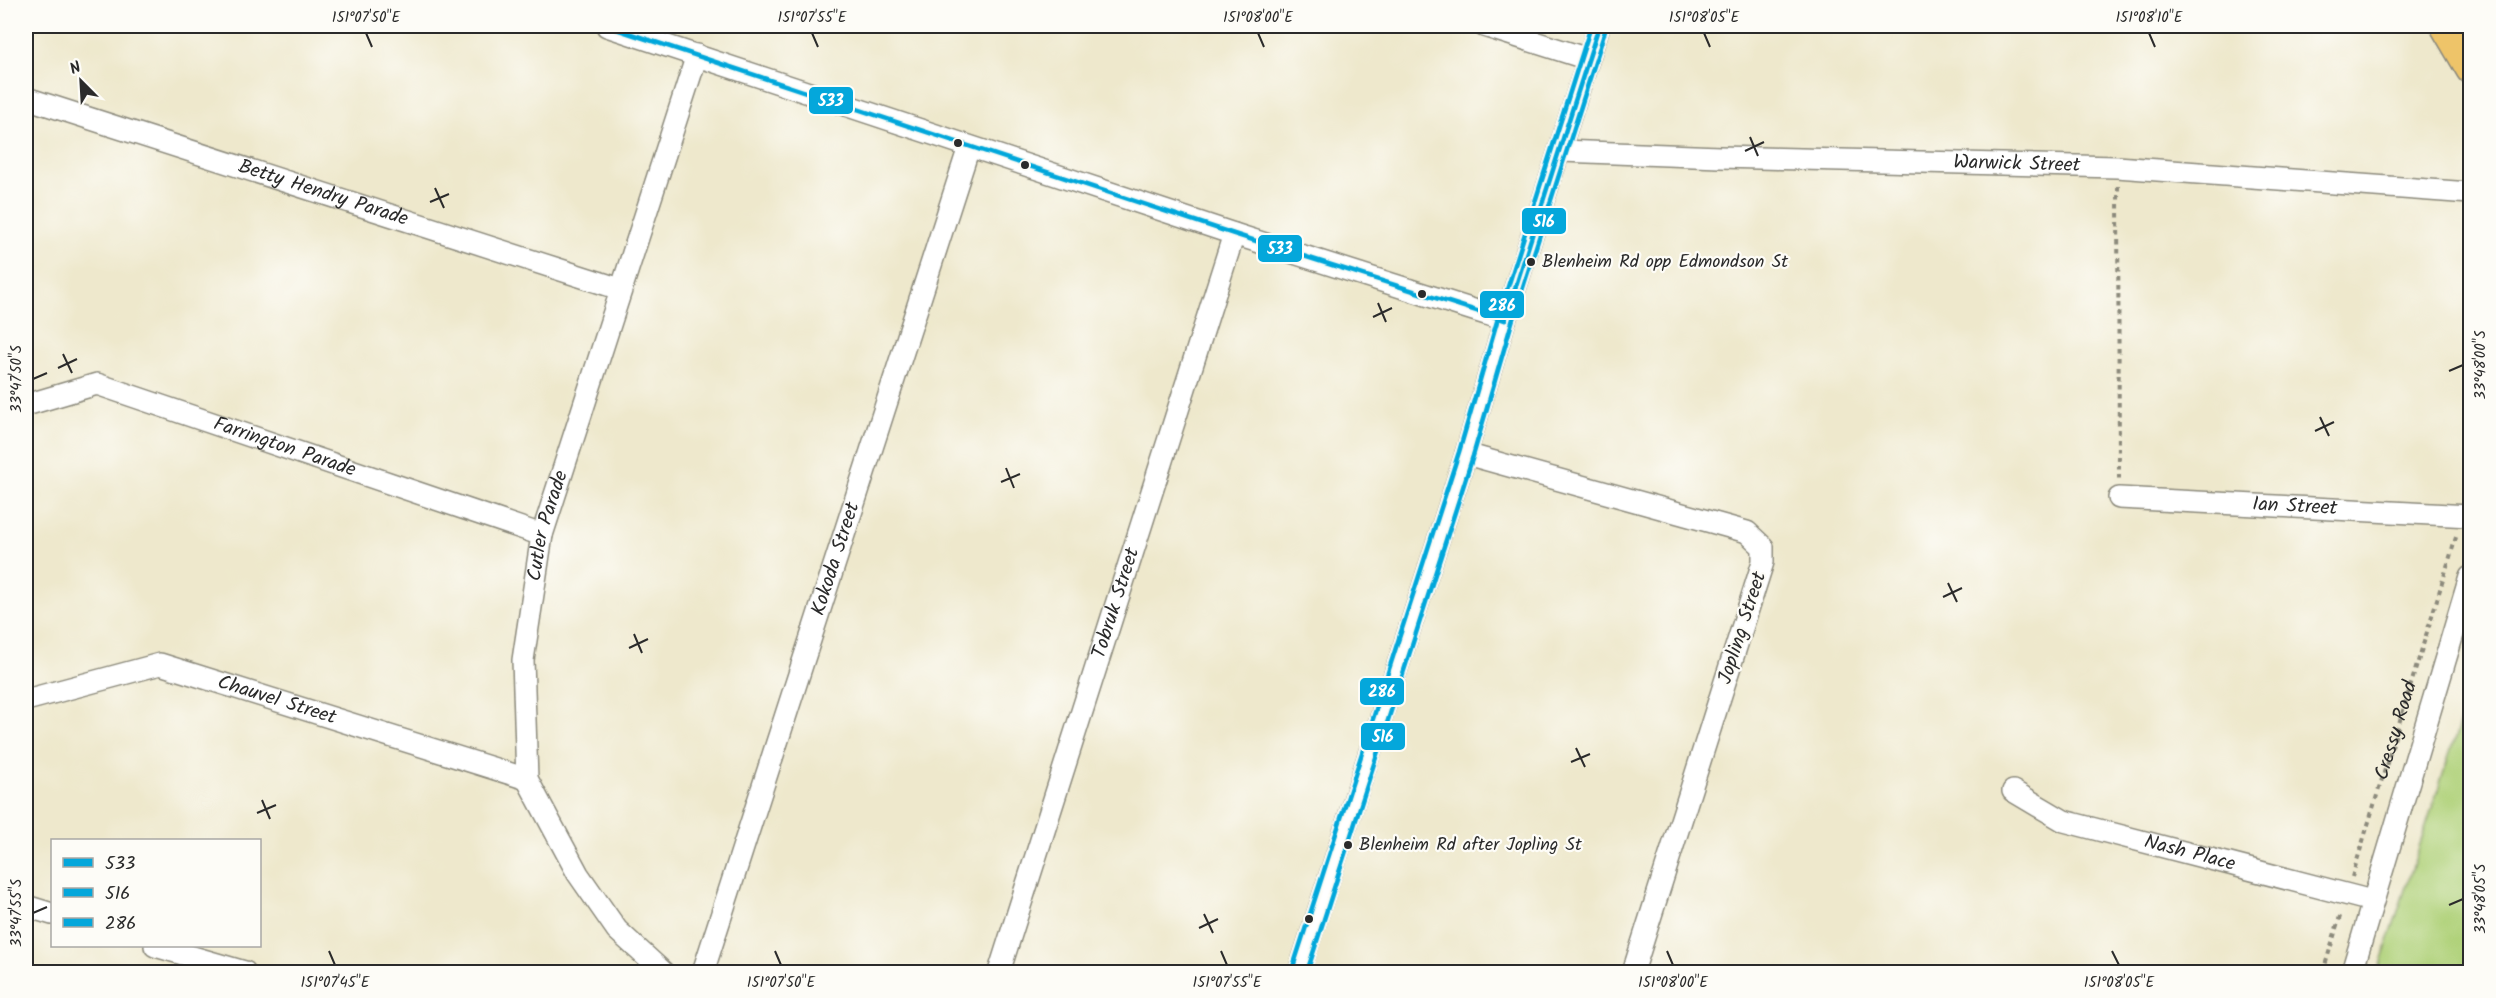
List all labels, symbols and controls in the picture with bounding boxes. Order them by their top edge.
text: 151°07'50"E [332,6,401,30]
text: 151°07'55"E [777,6,848,30]
text: 151°08'00"E [1223,6,1294,30]
text: 151°08'05"E [1669,6,1741,30]
text: 151°08'10"E [2115,6,2184,30]
north arrow [51,51,111,111]
text: N [66,55,85,82]
line badge: 533 [808,86,854,115]
text: 533 [817,89,844,114]
unlabelled marker [952,137,964,149]
street label: Warwick Street [1953,147,2081,182]
street label: Betty Hendry Parade [234,151,412,236]
unlabelled marker [1019,159,1031,171]
line badge: 516 [1521,207,1567,235]
text: 516 [1532,210,1555,235]
line badge: 533 [1257,234,1303,263]
text: 533 [1266,237,1293,262]
place label: Blenheim Rd opp Edmondson St [1542,248,1789,277]
marker: Blenheim Rd opp Edmondson St [1525,256,1537,268]
unlabelled marker [1416,288,1428,300]
line badge: 286 [1479,290,1525,319]
text: 286 [1488,294,1516,319]
text: 33°48'00"S [2469,330,2493,400]
text: 33°47'50"S [5,345,29,413]
street label: Farrington Parade [209,409,360,487]
street label: Cutler Parade [519,467,578,583]
street label: Ian Street [2251,489,2338,525]
street label: Kokoda Street [803,498,870,620]
street label: Tobruk Street [1084,544,1149,663]
street label: Jopling Street [1710,567,1776,688]
street label: Chauvel Street [213,667,340,734]
street label: Cressy Road [2367,676,2427,784]
line badge: 286 [1359,677,1405,706]
text: 286 [1368,680,1396,705]
line badge: 516 [1360,722,1406,751]
text: 516 [1371,725,1394,750]
street label: Nash Place [2140,826,2239,881]
place label: Blenheim Rd after Jopling St [1359,831,1583,860]
legend [51,839,261,947]
marker: Blenheim Rd after Jopling St [1342,839,1354,851]
text: 533 [105,850,135,879]
text: 33°48'05"S [2469,864,2493,934]
text: 33°47'55"S [5,879,29,947]
text: 516 [105,880,130,909]
text: 286 [105,910,136,939]
unlabelled marker [1303,913,1315,925]
text: 151°07'45"E [300,971,371,995]
text: 151°07'50"E [747,971,816,995]
text: 151°07'55"E [1192,971,1263,995]
text: 151°08'00"E [1638,971,1709,995]
text: 151°08'05"E [2084,971,2156,995]

